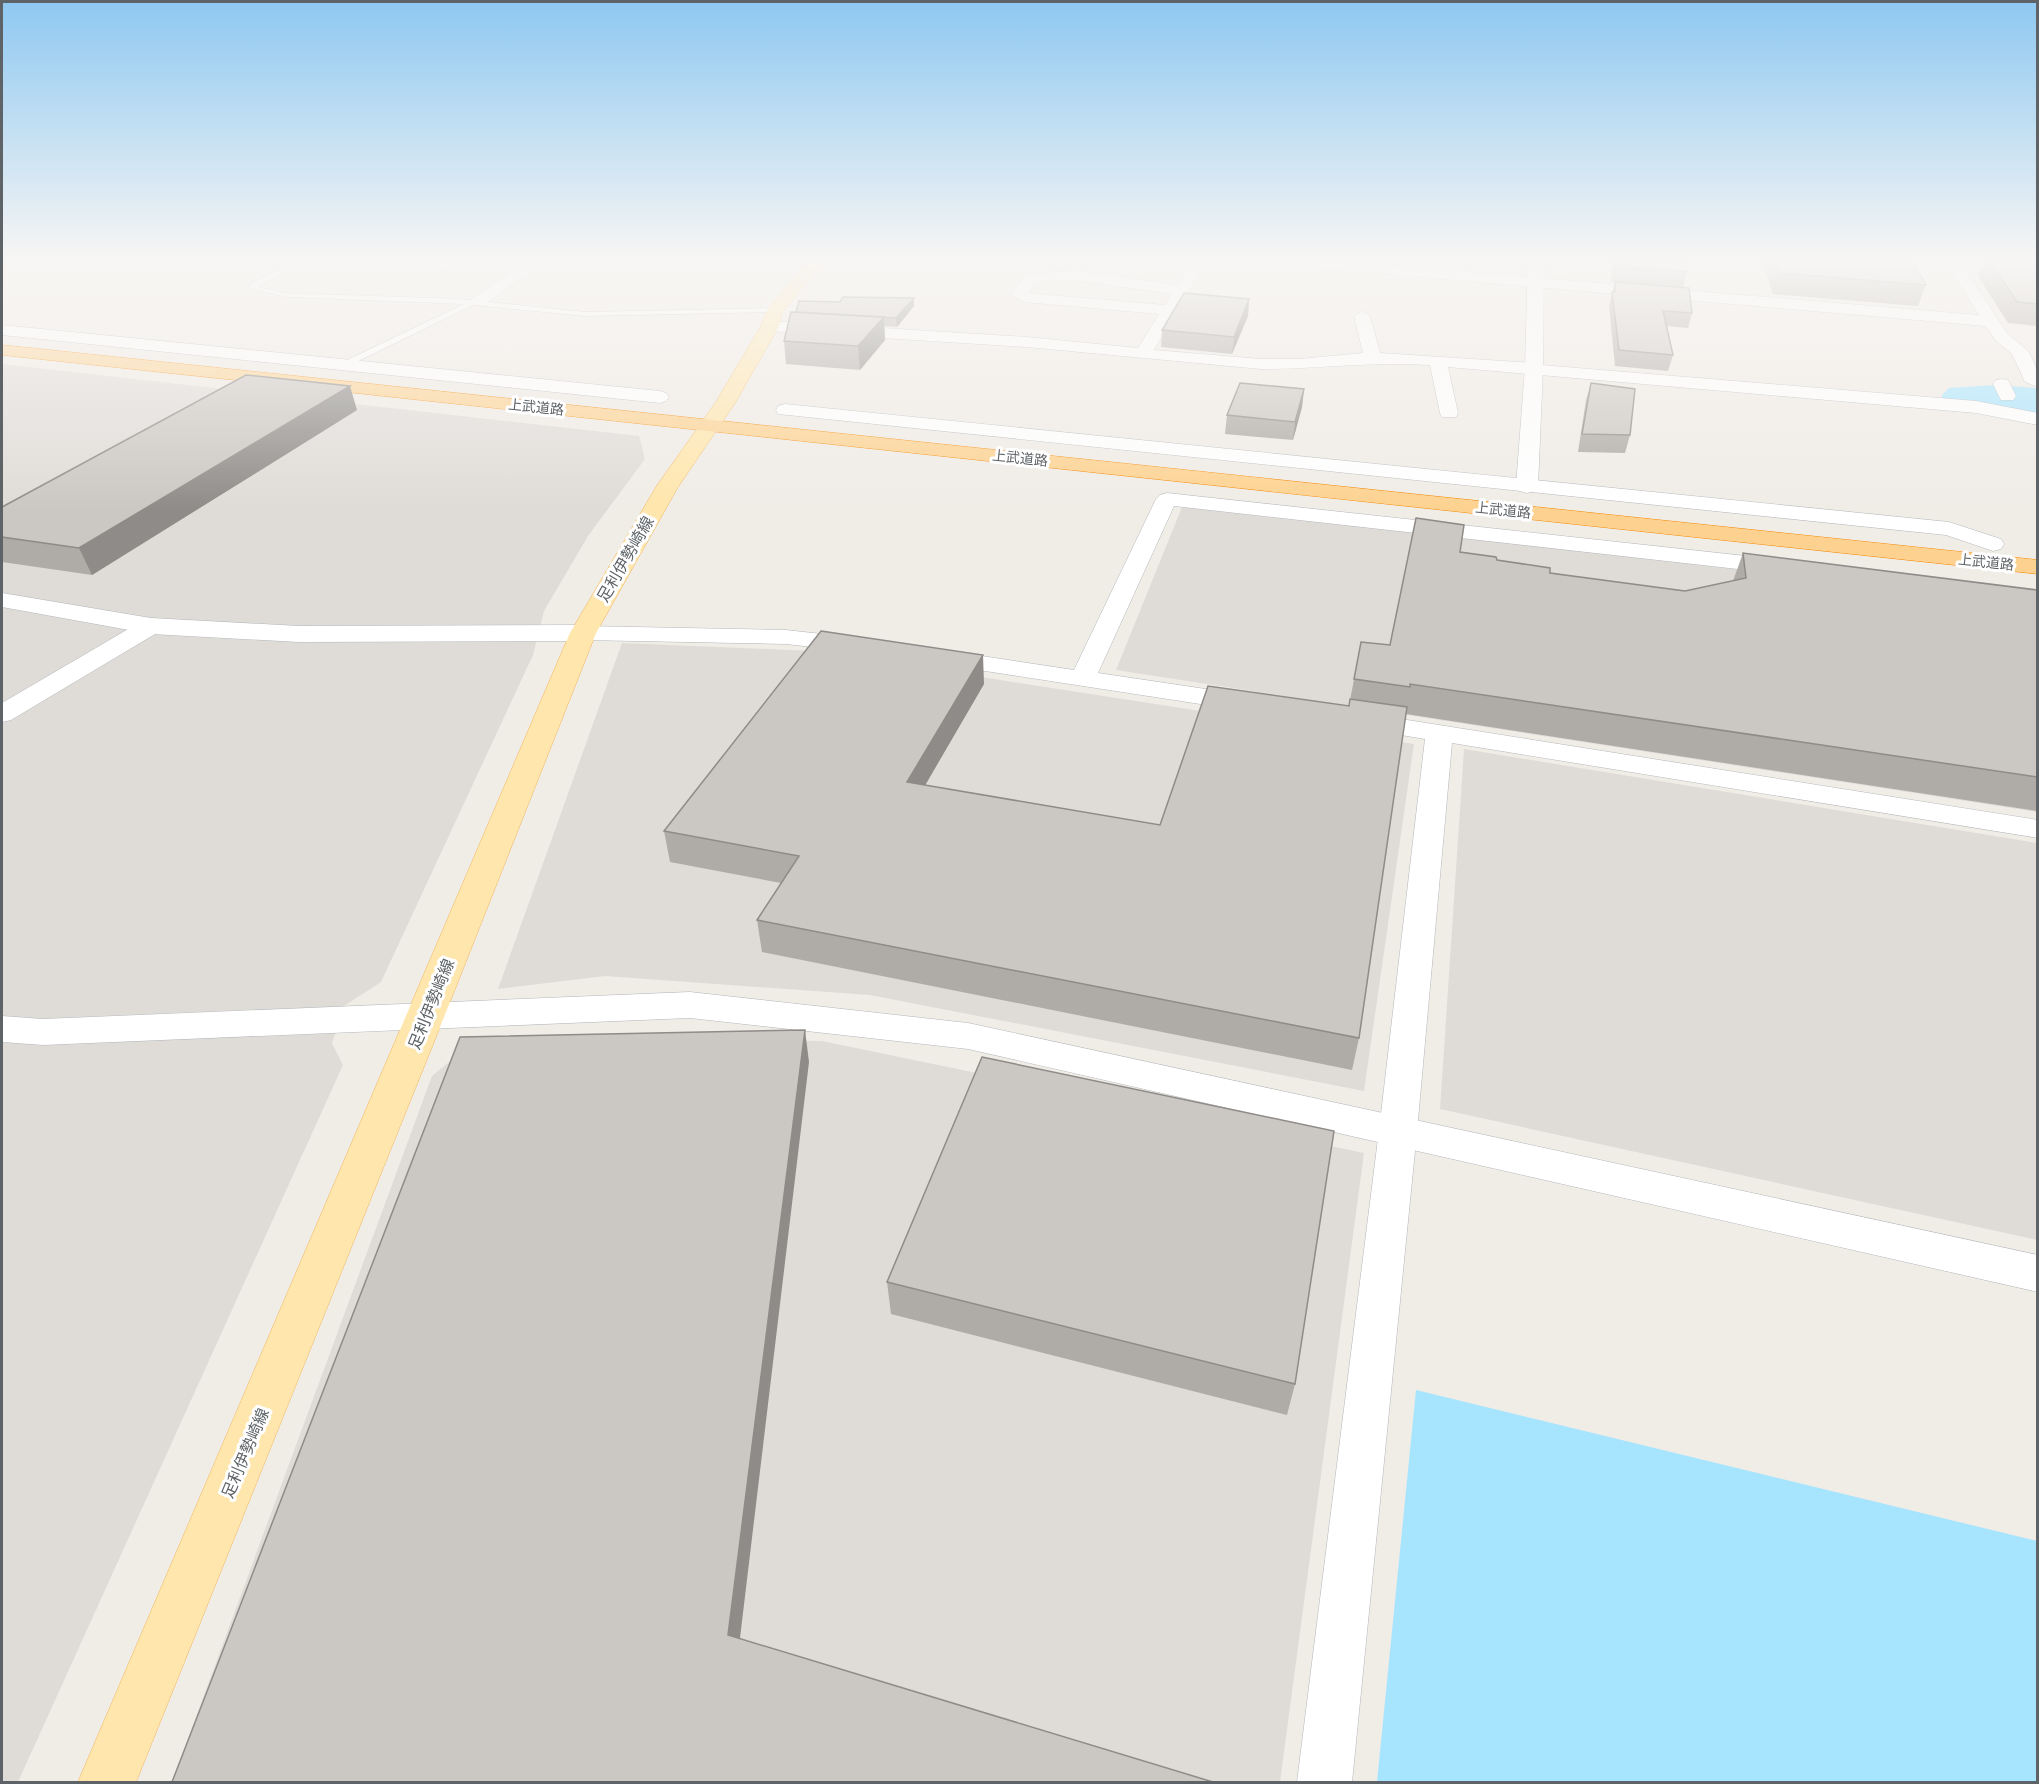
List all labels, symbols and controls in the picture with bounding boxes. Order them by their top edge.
street label: 上武道路 [507,396,565,419]
street label: 上武道路 [991,447,1049,470]
street label: 上武道路 [1474,499,1532,522]
street label: 足利伊勢崎線 [593,513,658,606]
street label: 上武道路 [1957,551,2015,574]
street label: 足利伊勢崎線 [405,956,458,1052]
street label: 足利伊勢崎線 [218,1405,273,1501]

